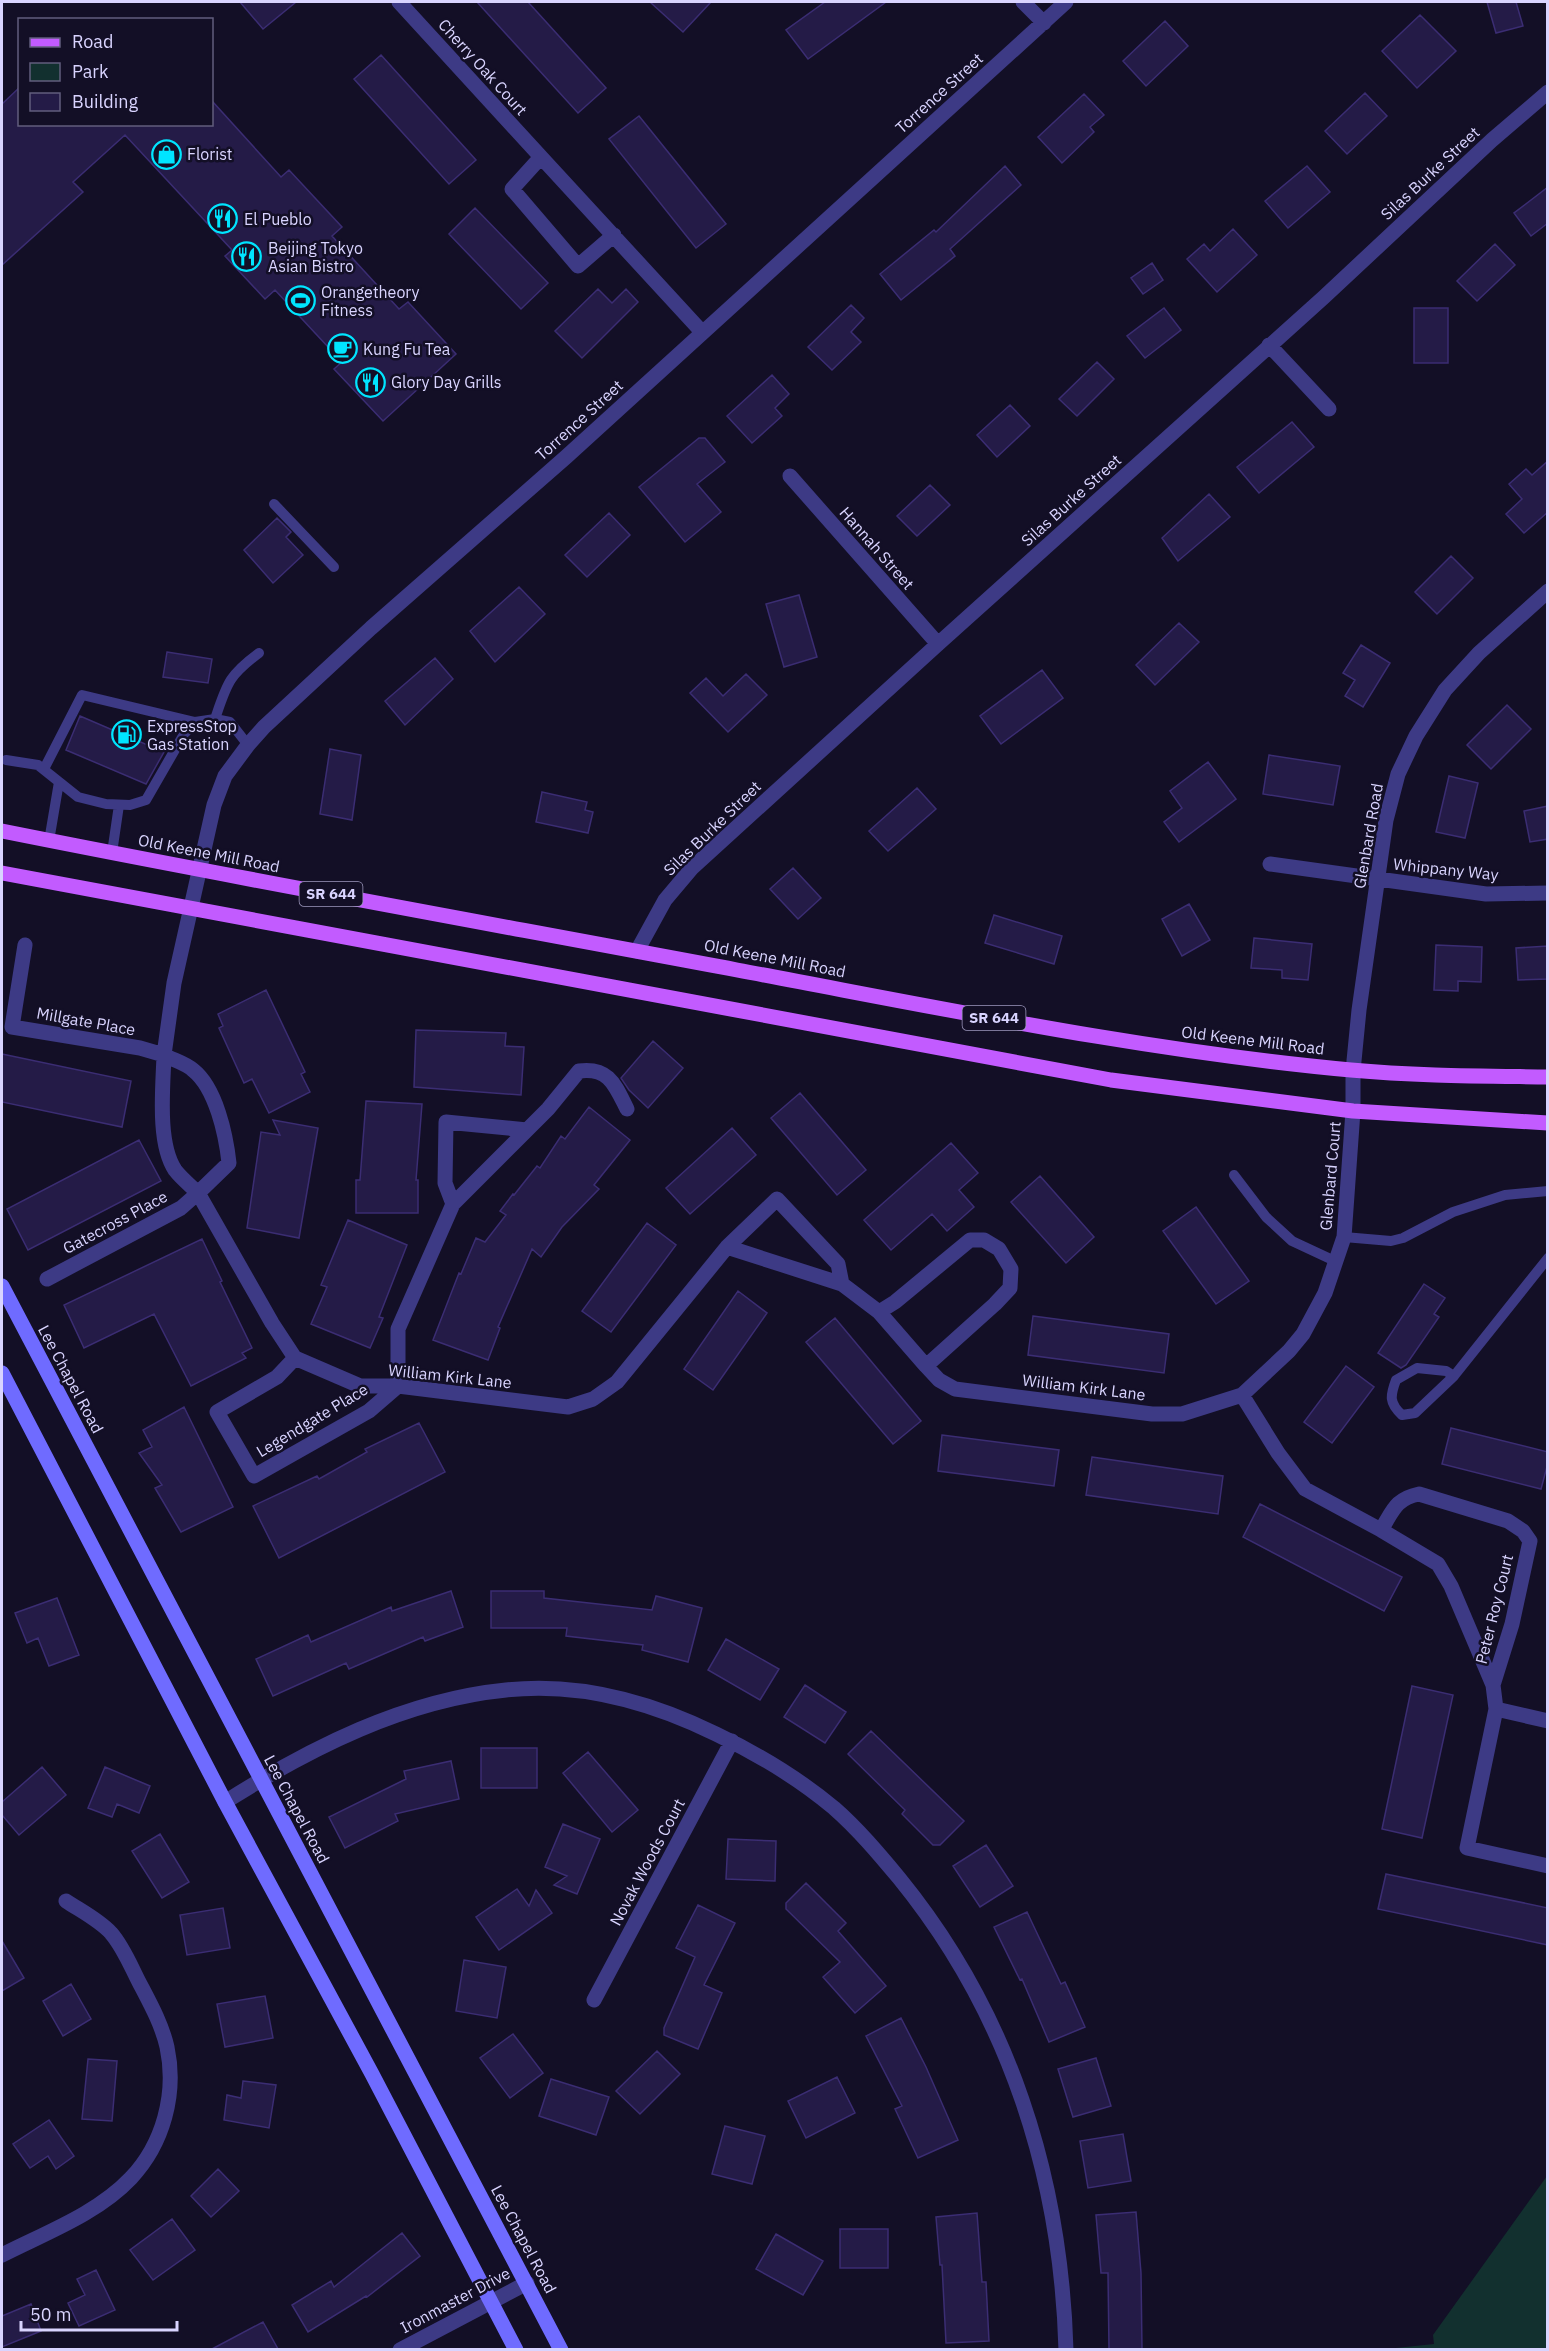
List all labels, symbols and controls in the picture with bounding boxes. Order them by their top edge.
street label: Cherry Oak Court [434,15,532,119]
legend [18,18,213,126]
text: Road [72,30,113,53]
street label: Torrence Street [891,48,987,138]
text: Park [72,60,109,83]
text: Building [72,90,139,113]
street label: Silas Burke Street [1376,122,1484,224]
shop icon: Florist [150,138,182,170]
place label: Florist [187,144,232,164]
restaurant icon: El Pueblo [207,203,239,235]
place label: El Pueblo [244,209,312,229]
place label: Beijing Tokyo Asian Bistro [268,238,363,276]
restaurant icon: Beijing Tokyo Asian Bistro [231,241,263,273]
place label: Orangetheory Fitness [321,282,419,320]
sports icon: Orangetheory Fitness [284,285,316,317]
cafe icon: Kung Fu Tea [326,333,358,365]
place label: Kung Fu Tea [363,339,451,359]
restaurant icon: Glory Day Grills [354,366,386,398]
place label: Glory Day Grills [391,372,502,392]
street label: Torrence Street [531,375,627,465]
street label: Silas Burke Street [1017,450,1125,550]
street label: Hannah Street [836,502,918,594]
place label: ExpressStop Gas Station [147,716,237,754]
fuel station icon: ExpressStop Gas Station [110,719,142,751]
street label: Silas Burke Street [659,776,765,880]
street label: Glenbard Road [1349,782,1387,890]
street label: Old Keene Mill Road [136,829,282,877]
street label: Whippany Way [1392,854,1500,884]
road number: SR 644 [300,882,362,906]
street label: Old Keene Mill Road [702,934,848,982]
street label: Millgate Place [35,1002,137,1040]
road number: SR 644 [962,1006,1026,1030]
street label: Old Keene Mill Road [1180,1021,1326,1059]
street label: Glenbard Court [1315,1121,1345,1231]
street label: Gatecross Place [59,1186,171,1258]
street label: Lee Chapel Road [34,1321,108,1437]
street label: William Kirk Lane [387,1360,513,1392]
street label: William Kirk Lane [1021,1370,1147,1404]
street label: Legendgate Place [253,1379,372,1461]
street label: Peter Roy Court [1471,1552,1517,1666]
street label: Lee Chapel Road [260,1751,334,1867]
street label: Novak Woods Court [605,1795,689,1929]
street label: Lee Chapel Road [487,2181,561,2297]
street label: Ironmaster Drive [397,2263,514,2337]
scale bar [21,2294,177,2332]
text: 50 m [30,2303,72,2326]

